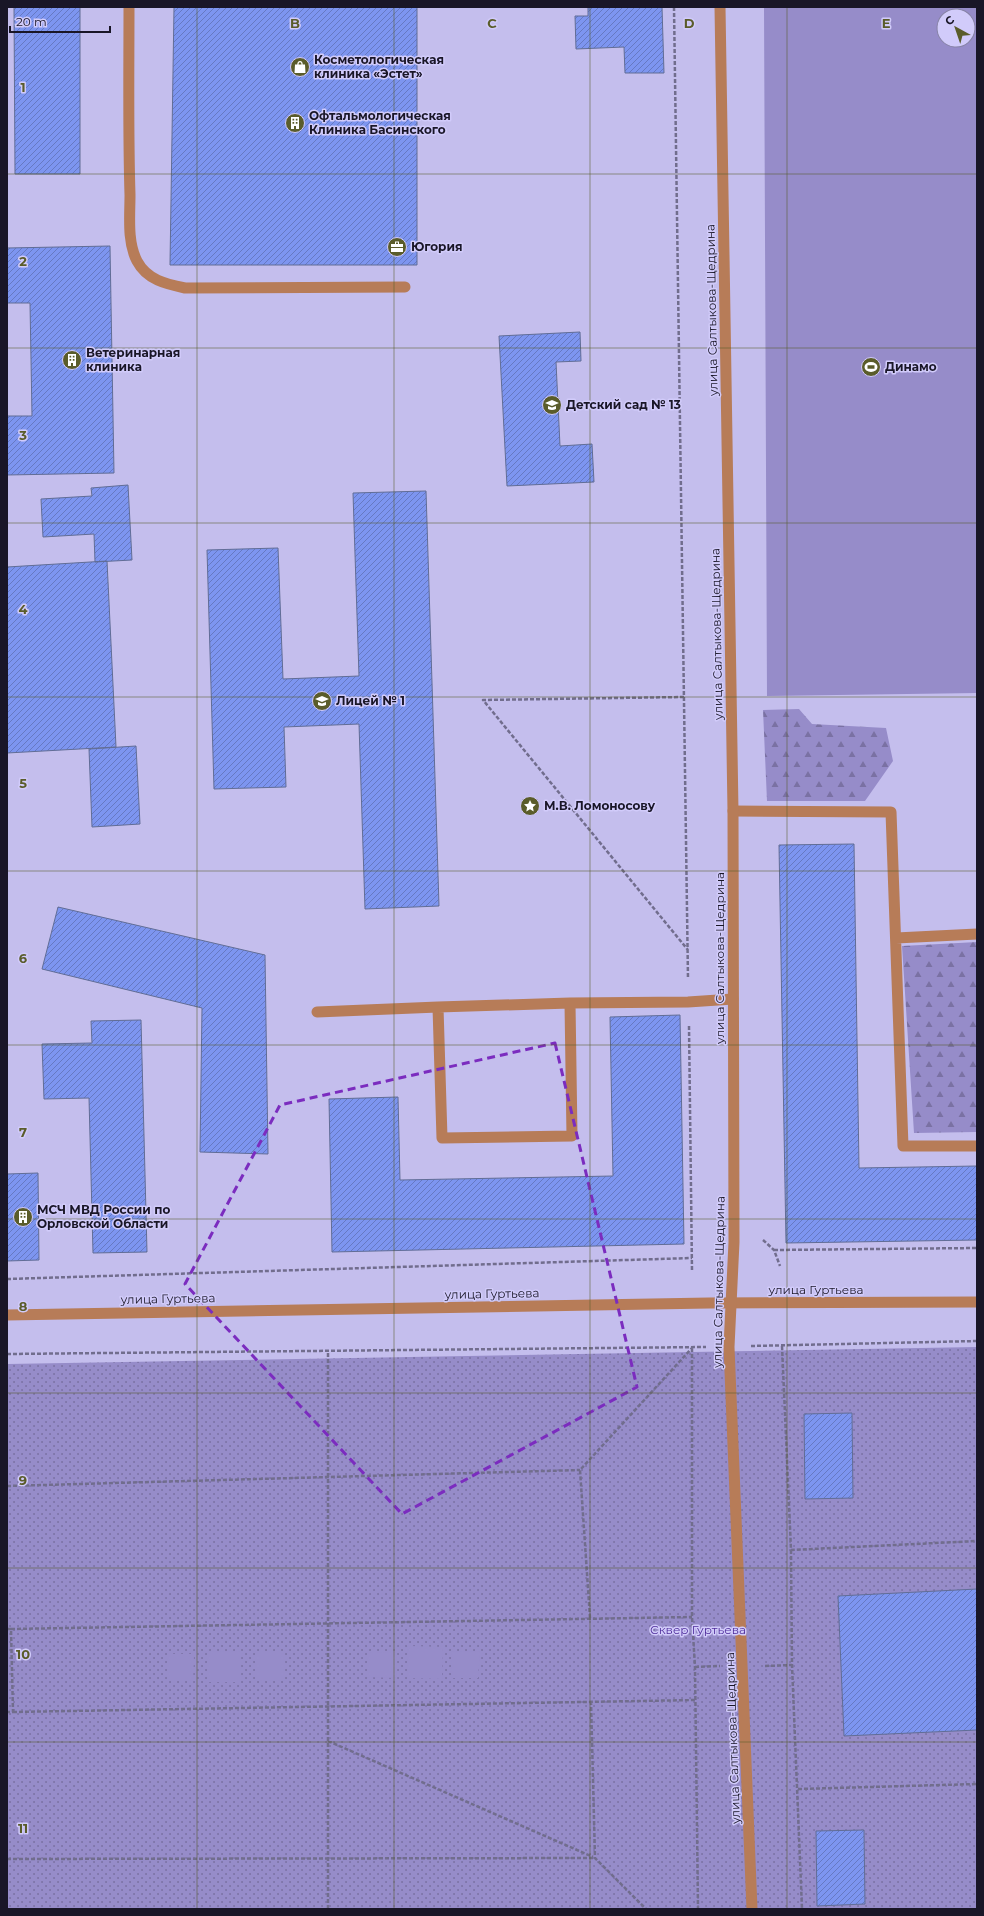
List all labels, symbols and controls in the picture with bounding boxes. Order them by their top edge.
scale bar [10,8,110,34]
north arrow [936,8,976,48]
text: С [942,12,957,28]
text: 20 m [16,14,47,29]
text: B [290,15,300,31]
text: C [487,15,497,31]
text: D [684,15,695,31]
text: E [882,15,891,31]
place label: Косметологическая клиника «Эстет» [314,52,444,81]
shop icon: Косметологическая клиника «Эстет» [289,56,311,78]
text: 1 [20,79,26,95]
place label: Офтальмологическая Клиника Басинского [309,108,451,137]
building icon: Офтальмологическая Клиника Басинского [284,112,306,134]
street label: улица Салтыкова-Щедрина [703,224,721,397]
office icon: Югория [386,236,408,258]
place label: Югория [411,239,463,254]
text: 2 [19,253,27,269]
place label: Ветеринарная клиника [86,345,180,374]
building icon: Ветеринарная клиника [61,349,83,371]
sports icon: Динамо [860,356,882,378]
place label: Динамо [885,359,937,374]
school or university icon: Детский сад № 13 [541,394,563,416]
place label: Детский сад № 13 [566,397,681,412]
text: 3 [18,427,27,443]
street label: улица Салтыкова-Щедрина [708,548,726,721]
text: 4 [19,601,28,617]
school or university icon: Лицей № 1 [311,690,333,712]
place label: Лицей № 1 [336,693,405,708]
text: 5 [19,775,27,791]
place icon: М.В. Ломоносову [519,795,541,817]
place label: М.В. Ломоносову [544,798,656,813]
street label: улица Салтыкова-Щедрина [712,872,727,1045]
text: 6 [19,950,28,966]
text: 7 [19,1124,27,1140]
street label: улица Салтыкова-Щедрина [709,1196,727,1369]
place label: МСЧ МВД России по Орловской Области [37,1202,170,1231]
building icon: МСЧ МВД России по Орловской Области [12,1206,34,1228]
street label: улица Гуртьева [768,1282,863,1297]
street label: улица Гуртьева [443,1285,540,1302]
street label: улица Гуртьева [119,1290,216,1307]
text: 8 [19,1298,28,1314]
text: 9 [19,1472,27,1488]
park label: Сквер Гуртьева [650,1622,746,1637]
text: 10 [16,1646,30,1662]
street label: улица Салтыкова-Щедрина [722,1652,743,1825]
text: 11 [18,1820,28,1836]

